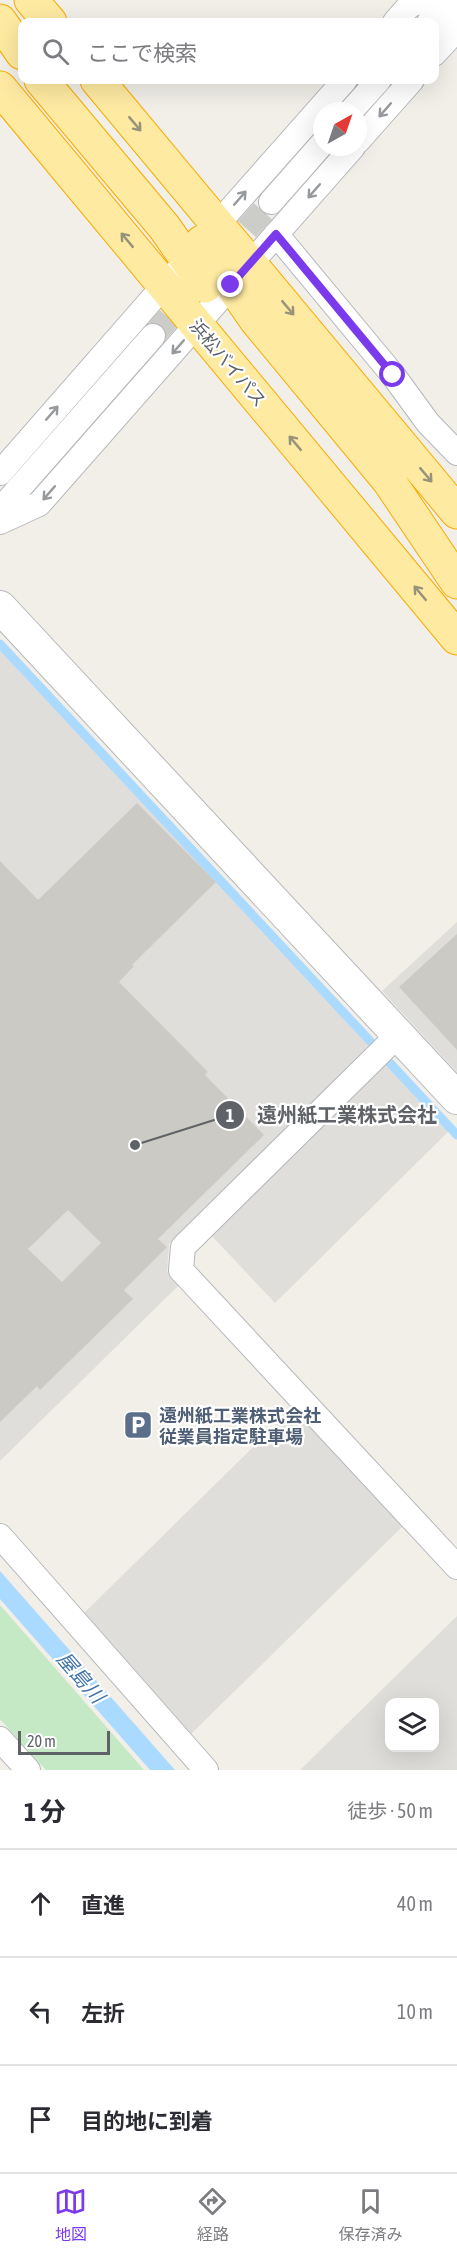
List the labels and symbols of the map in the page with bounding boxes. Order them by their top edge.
north arrow [313,102,367,156]
one-way arrow [378,102,392,117]
one-way arrow [128,116,141,132]
one-way arrow [307,183,321,198]
one-way arrow [233,191,247,206]
one-way arrow [120,232,133,248]
route end [217,271,243,297]
one-way arrow [281,300,294,316]
street label: 浜松バイパス [185,315,271,411]
one-way arrow [171,338,185,354]
route start [379,361,405,387]
one-way arrow [45,405,58,421]
one-way arrow [288,436,302,451]
one-way arrow [419,467,433,482]
one-way arrow [42,485,56,500]
one-way arrow [413,585,426,601]
callout: 遠州紙工業株式会社 [215,1096,449,1134]
text: 遠州紙工業株式会社 [257,1103,437,1126]
text: 1 [226,1105,234,1126]
place label: 遠州紙工業株式会社 従業員指定駐車場 [159,1405,321,1447]
parking icon: 遠州紙工業株式会社 従業員指定駐車場 [122,1409,154,1441]
water label: 屋島川 [53,1647,111,1709]
scale bar [18,1728,110,1756]

